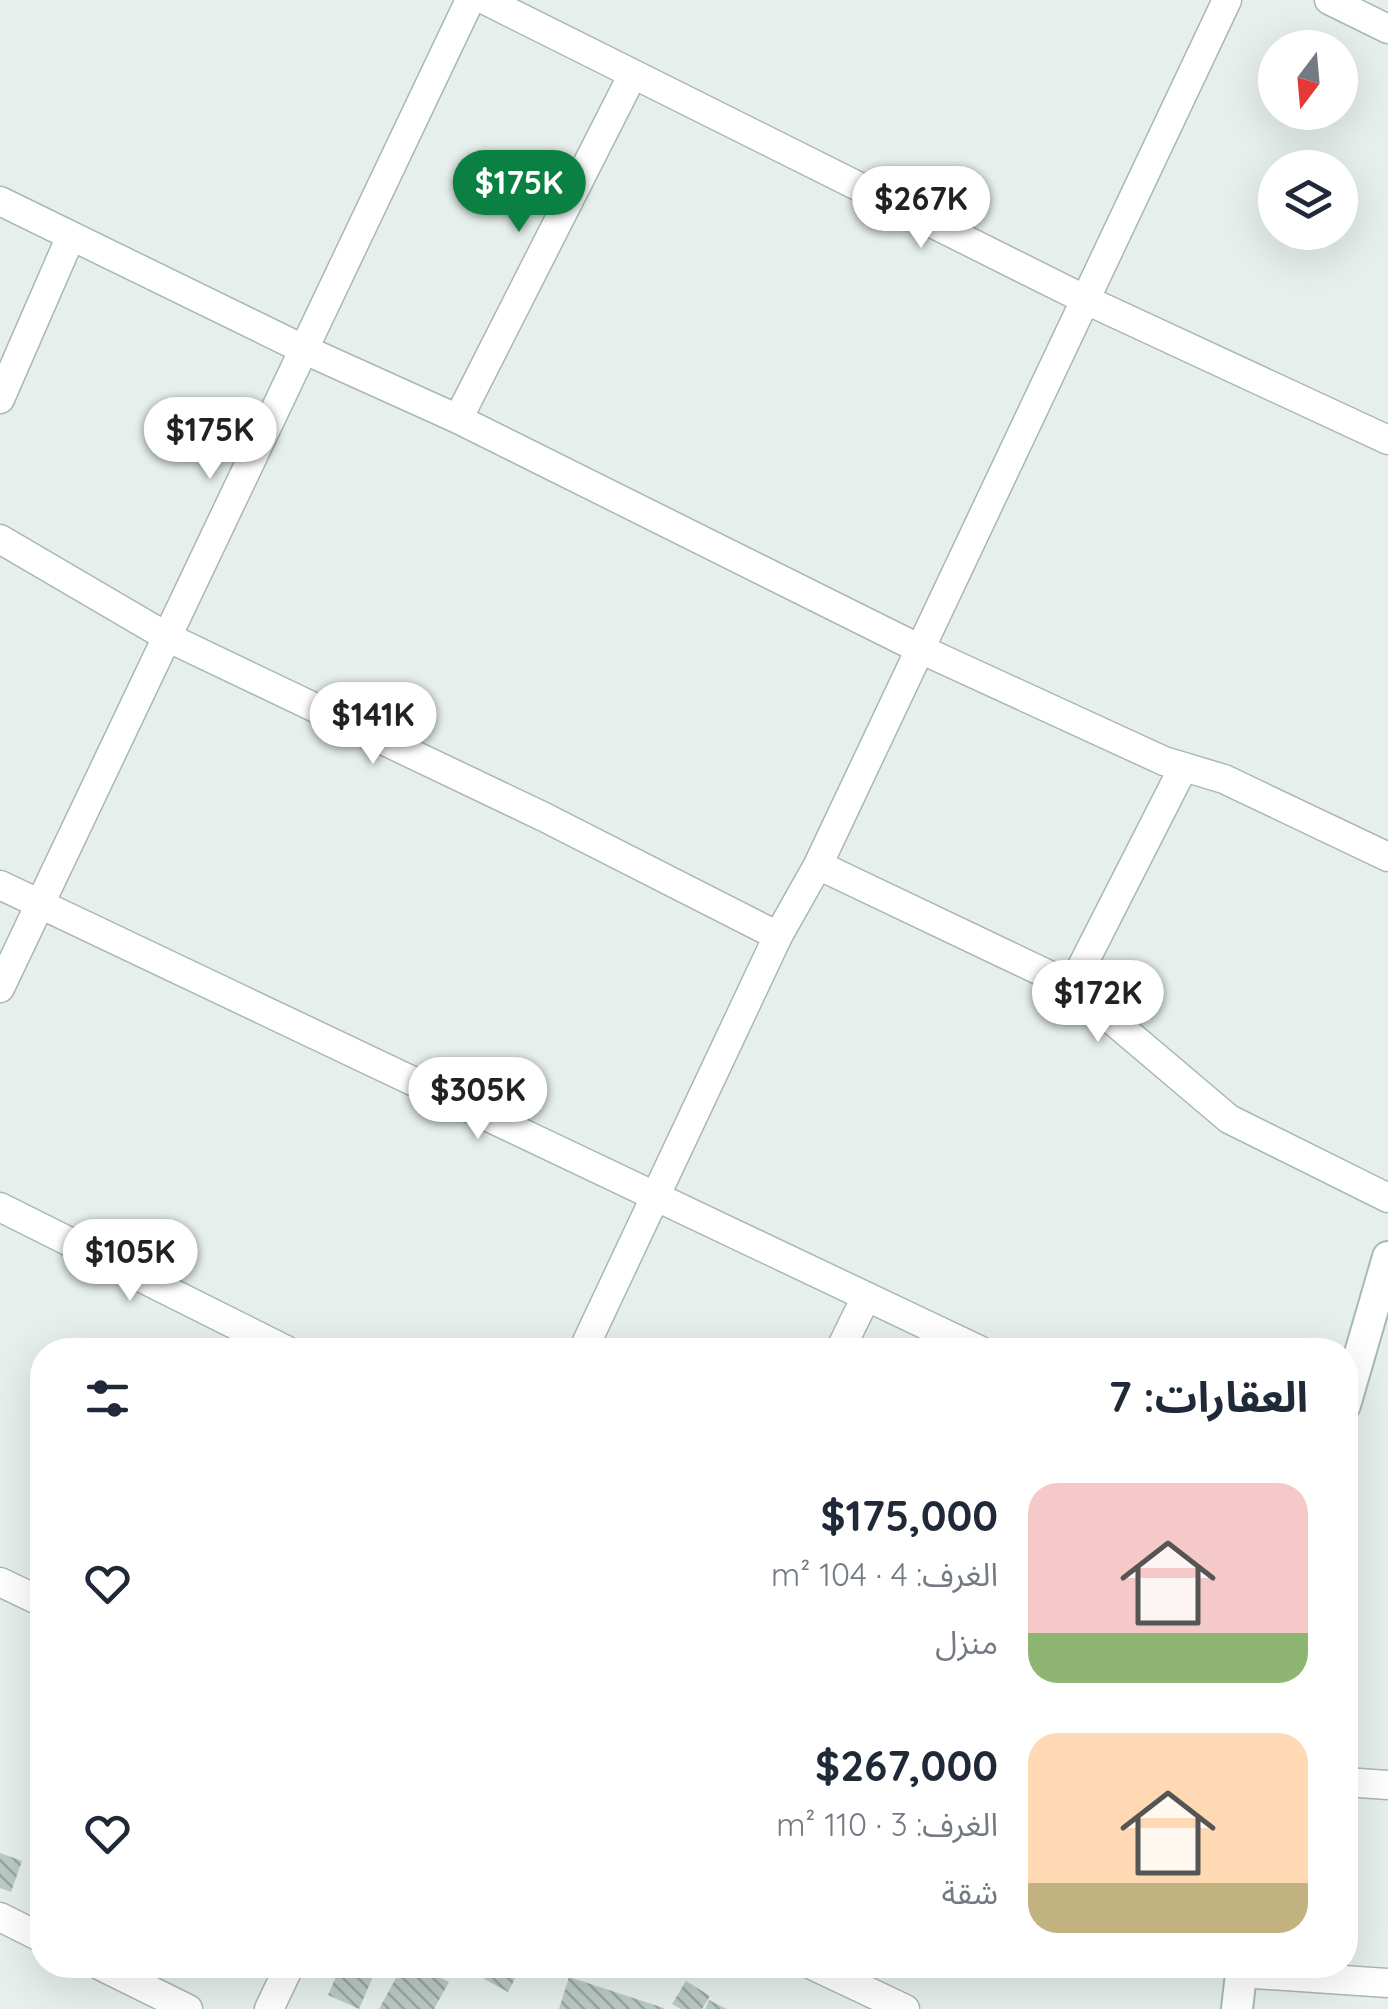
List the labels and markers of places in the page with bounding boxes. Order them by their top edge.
pin: $175K [449,150,589,235]
pin: $267K [851,166,991,251]
pin: $175K [140,397,280,482]
pin: $141K [303,682,443,767]
pin: $172K [1028,960,1168,1045]
pin: $305K [408,1057,548,1142]
pin: $105K [60,1219,200,1304]

